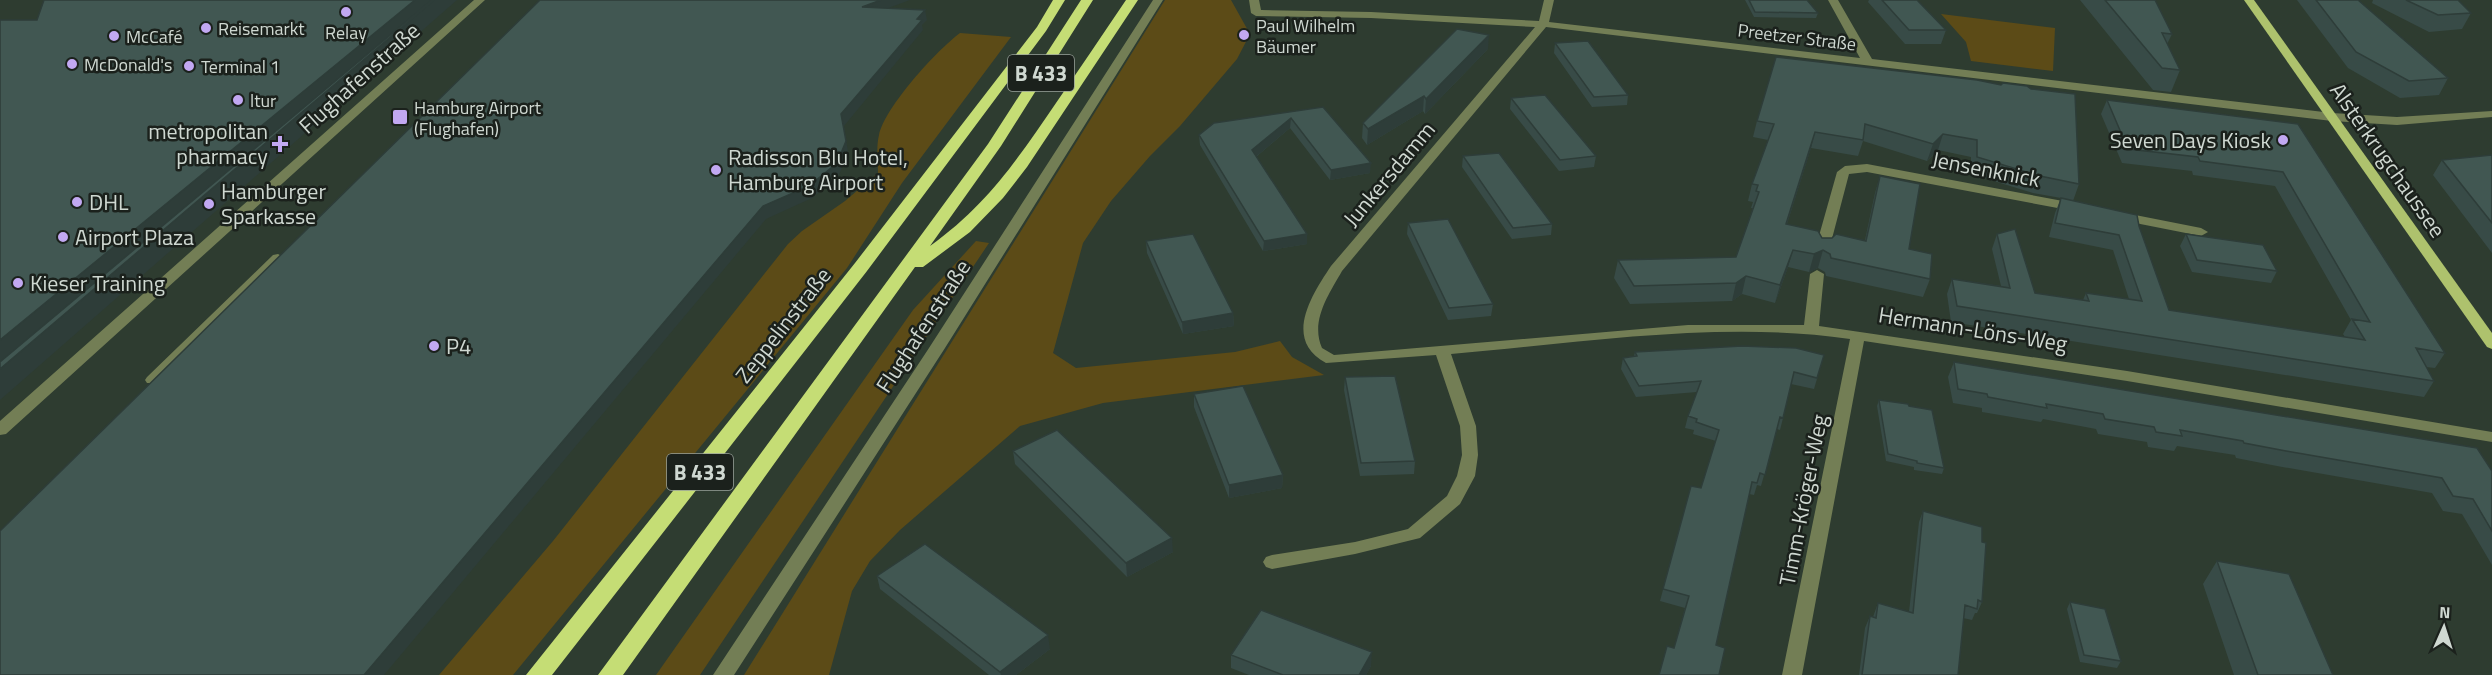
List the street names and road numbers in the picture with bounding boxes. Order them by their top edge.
street label: Flughafenstraße [291,14,427,142]
street label: Preetzer Straße [1736,16,1858,58]
road number: B 433 [1008,55,1074,91]
street label: Alsterkrugchaussee [2322,75,2454,245]
street label: Junkersdamm [1335,114,1443,234]
street label: Jensenknick [1929,142,2043,196]
street label: Flughafenstraße [867,253,979,399]
street label: Zeppelinstraße [727,260,839,390]
street label: Hermann-Löns-Weg [1876,297,2070,361]
street label: Timm-Kröger-Weg [1770,411,1836,589]
road number: B 433 [667,454,733,490]

